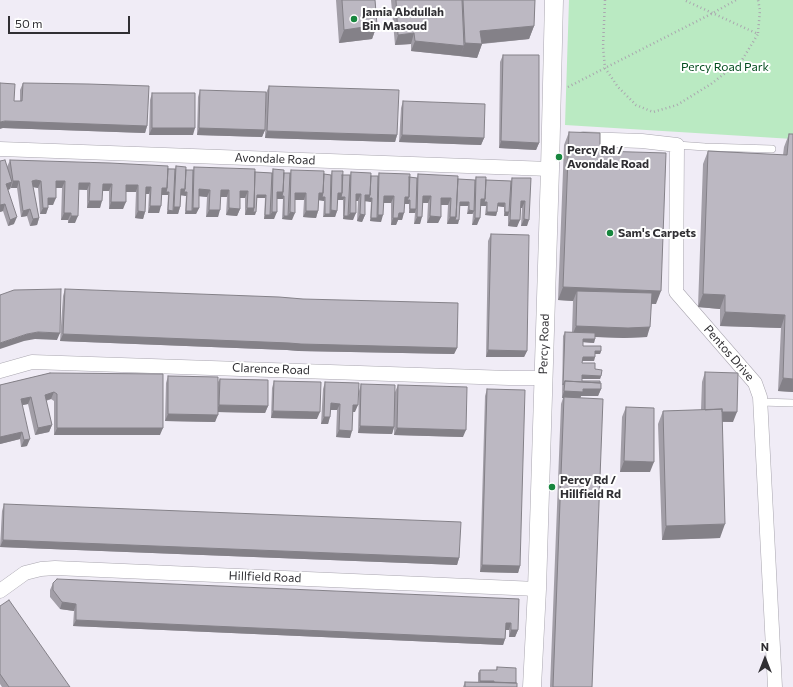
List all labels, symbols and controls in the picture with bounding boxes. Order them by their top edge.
place label: Jamia Abdullah Bin Masoud [362,5,444,33]
scale bar [10,8,132,34]
marker: Jamia Abdullah Bin Masoud [349,14,359,24]
text: 50 m [15,16,43,30]
park label: Percy Road Park [681,60,769,74]
place label: Percy Rd / Avondale Road [567,143,649,171]
street label: Avondale Road [234,150,316,168]
marker: Percy Rd / Avondale Road [554,152,564,162]
place label: Sam's Carpets [618,226,696,240]
marker: Sam's Carpets [605,228,615,238]
street label: Percy Road [536,313,552,375]
street label: Pentos Drive [701,322,757,384]
street label: Clarence Road [232,360,310,378]
place label: Percy Rd / Hillfield Rd [560,473,621,501]
marker: Percy Rd / Hillfield Rd [547,482,557,492]
street label: Hillfield Road [228,569,302,585]
north arrow [745,639,785,679]
text: N [761,640,769,653]

